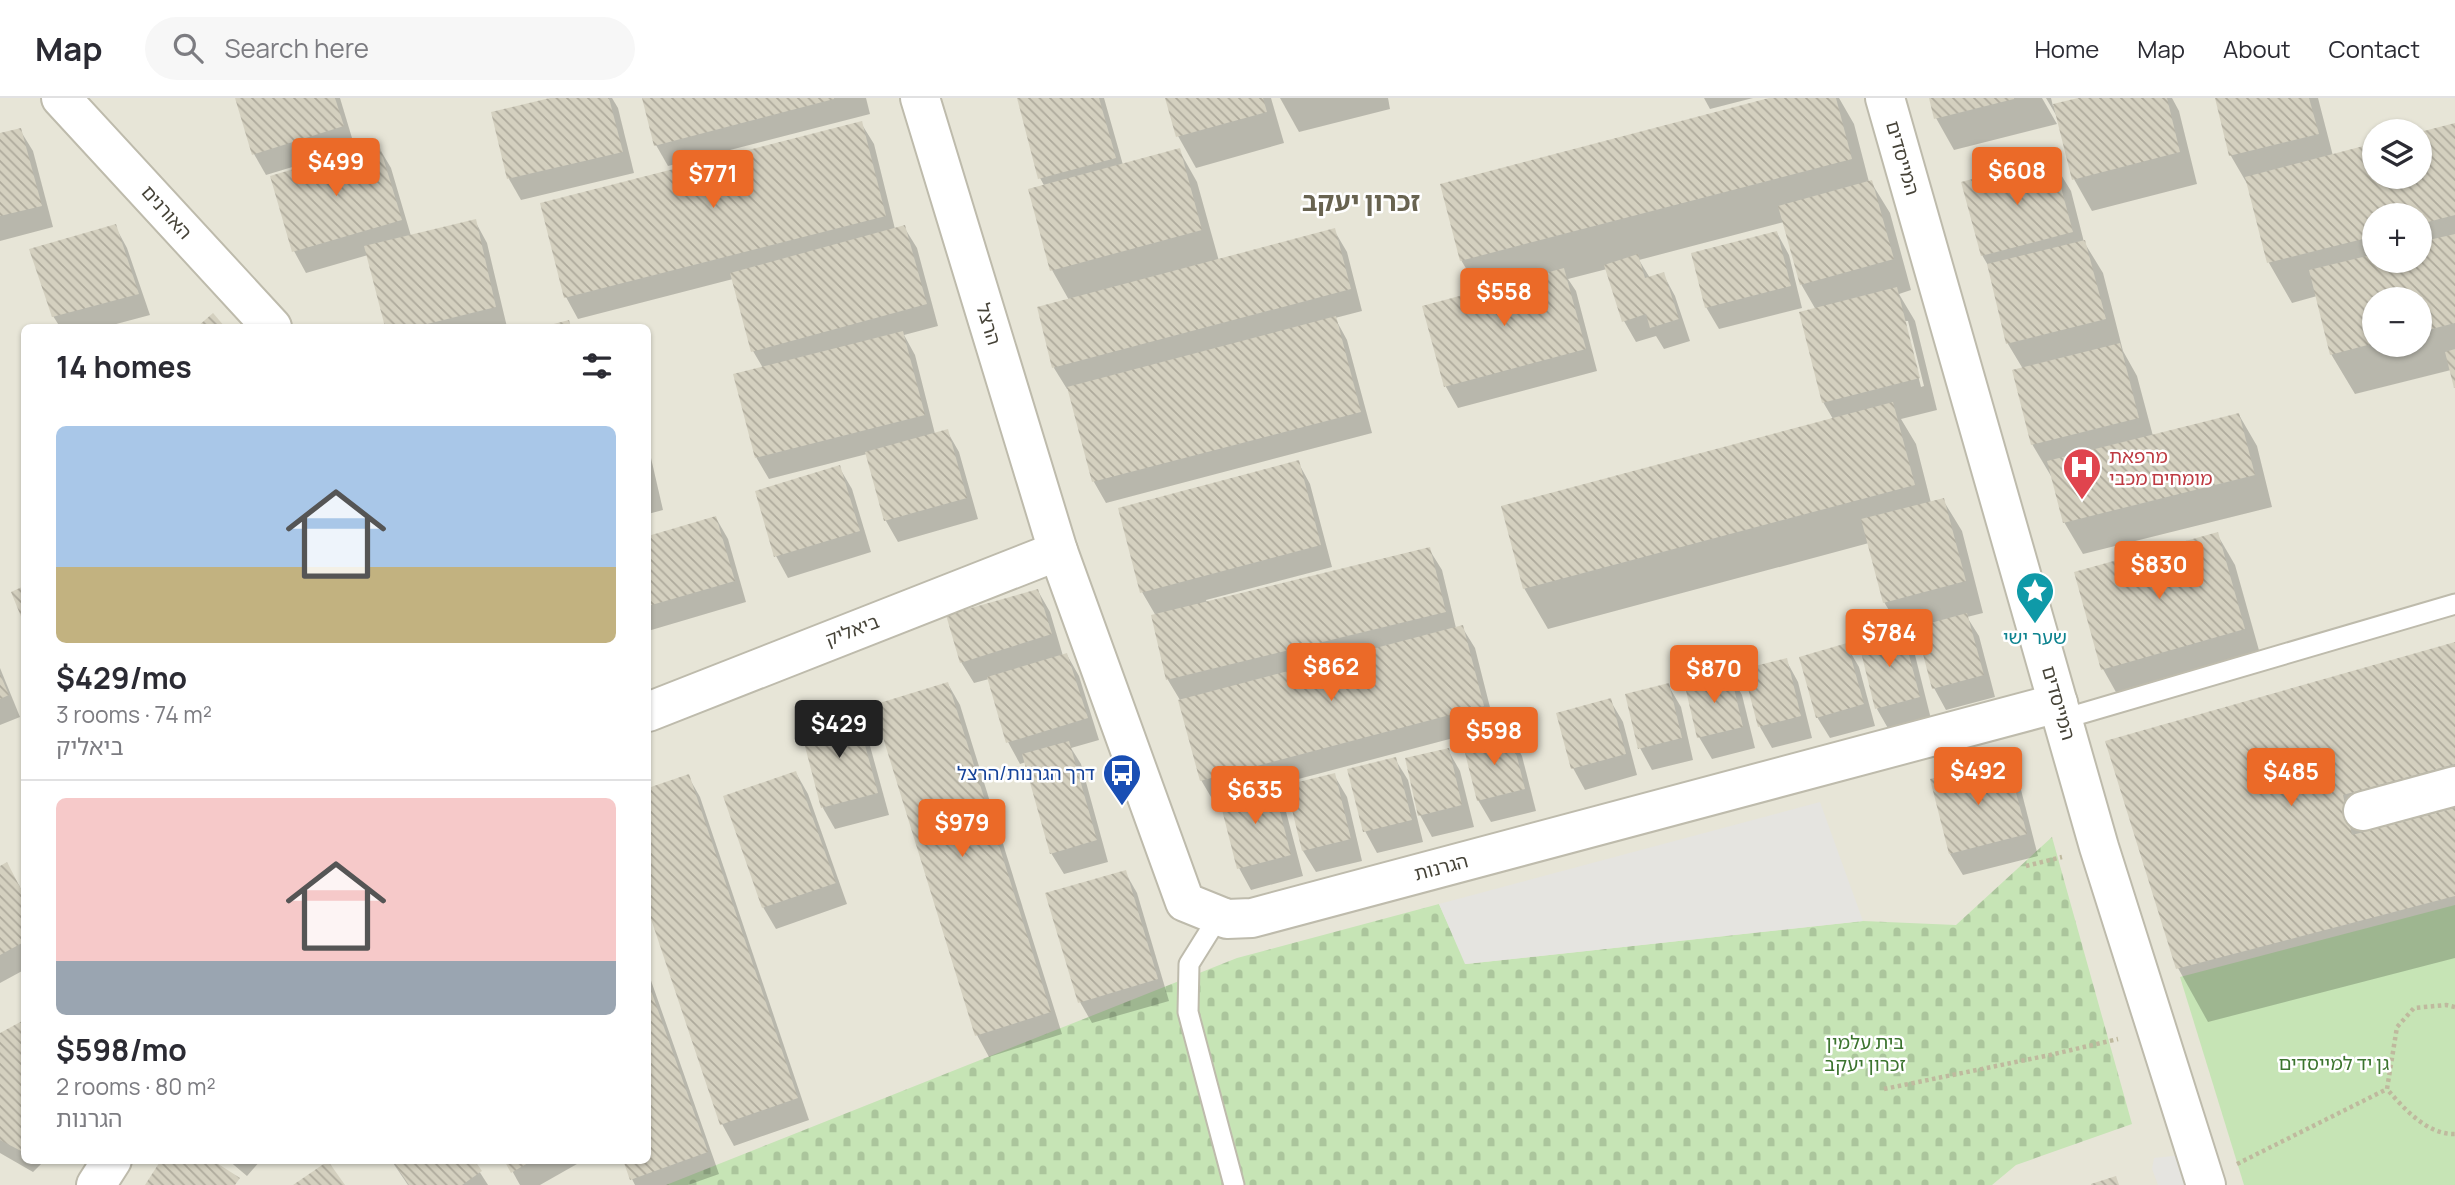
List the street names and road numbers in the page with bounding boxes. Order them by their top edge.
street label: המייסדים [1880,118,1926,198]
street label: האורנים [136,179,198,245]
street label: הרצל [970,300,1008,348]
street label: ביאליק [821,608,883,652]
street label: המייסדים [2036,663,2082,743]
street label: הגרנות [1411,847,1471,887]

